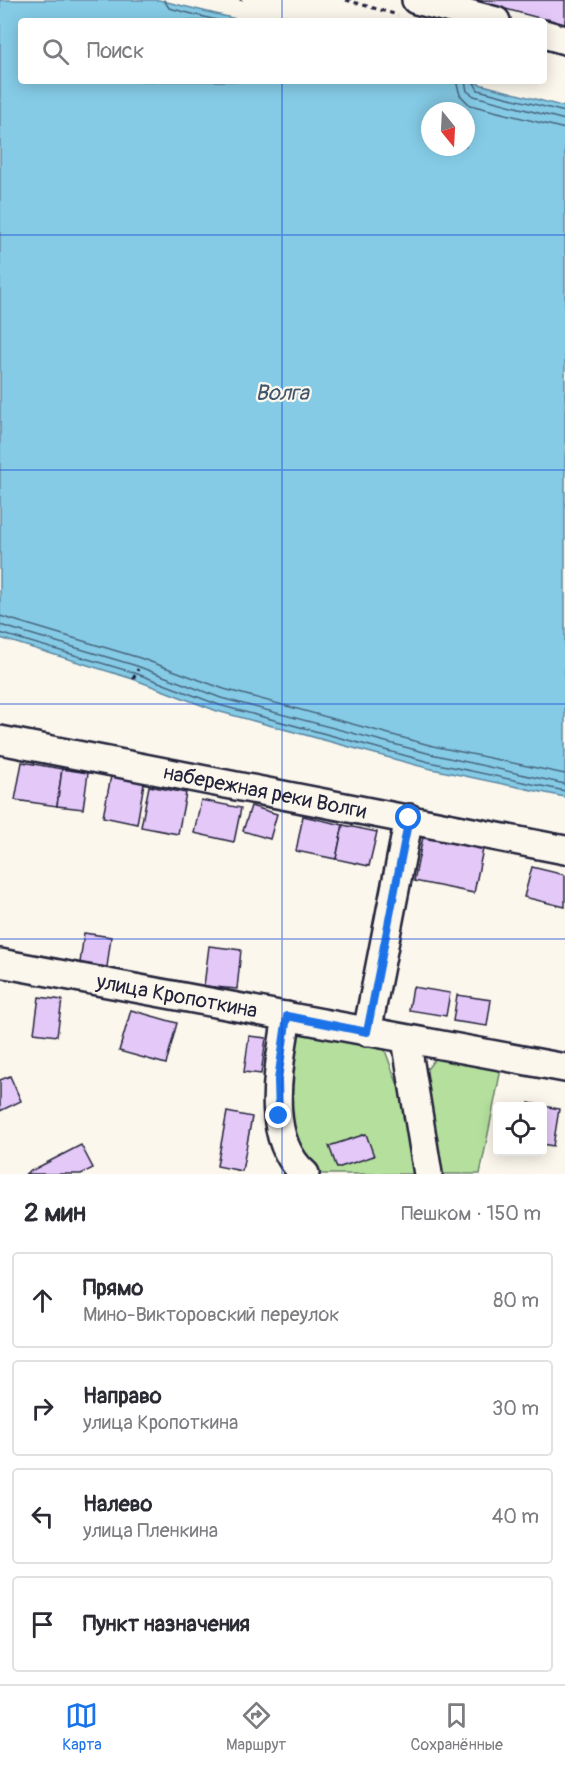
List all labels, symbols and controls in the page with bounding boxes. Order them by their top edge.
search box [18,18,547,84]
icon: search [39,35,72,68]
text: Поиск [87,37,144,65]
north arrow [421,102,475,156]
water label: Волга [255,379,311,407]
street label: набережная реки Волги [161,759,369,825]
route start [395,804,421,830]
street label: улица Кропоткина [93,968,260,1024]
route end [265,1102,291,1128]
map controls [493,1102,547,1156]
button: locate [493,1102,547,1156]
text: 2 мин [24,1197,86,1229]
text: Пешком · 150 m [401,1201,541,1226]
text: Прямо [83,1274,143,1302]
icon: ahead [26,1284,59,1317]
text: 80 m [493,1288,539,1313]
text: Мино-Викторовский переулок [83,1302,340,1327]
text: Направо [83,1382,162,1410]
icon: right [26,1392,59,1425]
text: 30 m [492,1396,539,1421]
text: улица Кропоткина [83,1410,238,1435]
text: Налево [83,1490,152,1518]
icon: left [26,1500,59,1533]
text: 40 m [492,1504,539,1529]
text: улица Пленкина [83,1518,218,1543]
icon: arrive [26,1608,59,1641]
text: Пункт назначения [83,1610,250,1638]
tab: Карта [62,1699,102,1755]
tab: Маршрут [226,1699,286,1755]
tab: Сохранённые [411,1699,503,1755]

